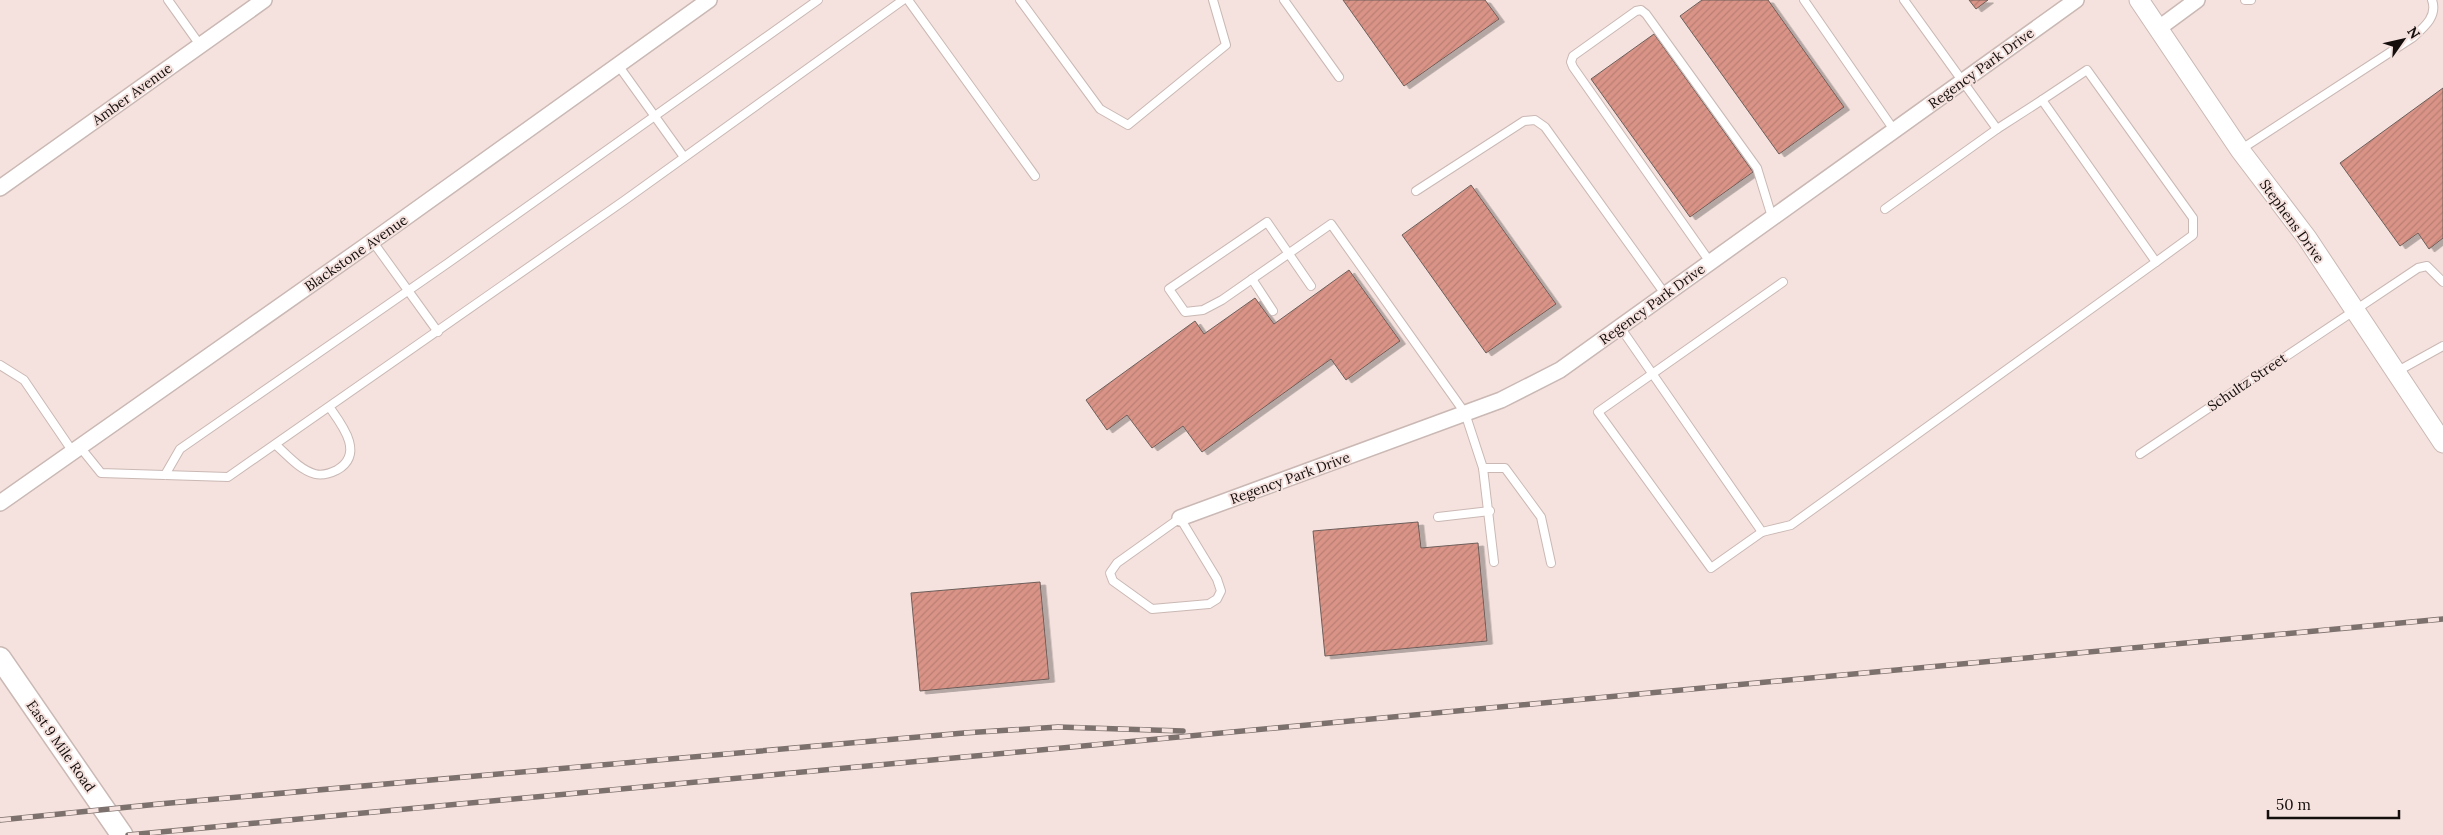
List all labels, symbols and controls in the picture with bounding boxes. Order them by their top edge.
north arrow [2378,15,2428,65]
street label: Regency Park Drive [1925,23,2038,112]
text: N [2403,23,2424,42]
street label: Amber Avenue [88,59,176,130]
street label: Stephens Drive [2256,176,2329,267]
street label: Blackstone Avenue [301,210,411,295]
street label: Regency Park Drive [1596,259,1709,348]
street label: Schultz Street [2204,349,2291,415]
street label: Regency Park Drive [1228,448,1353,508]
street label: East 9 Mile Road [23,697,99,795]
scale bar [2268,788,2399,820]
text: 50 m [2276,795,2311,814]

